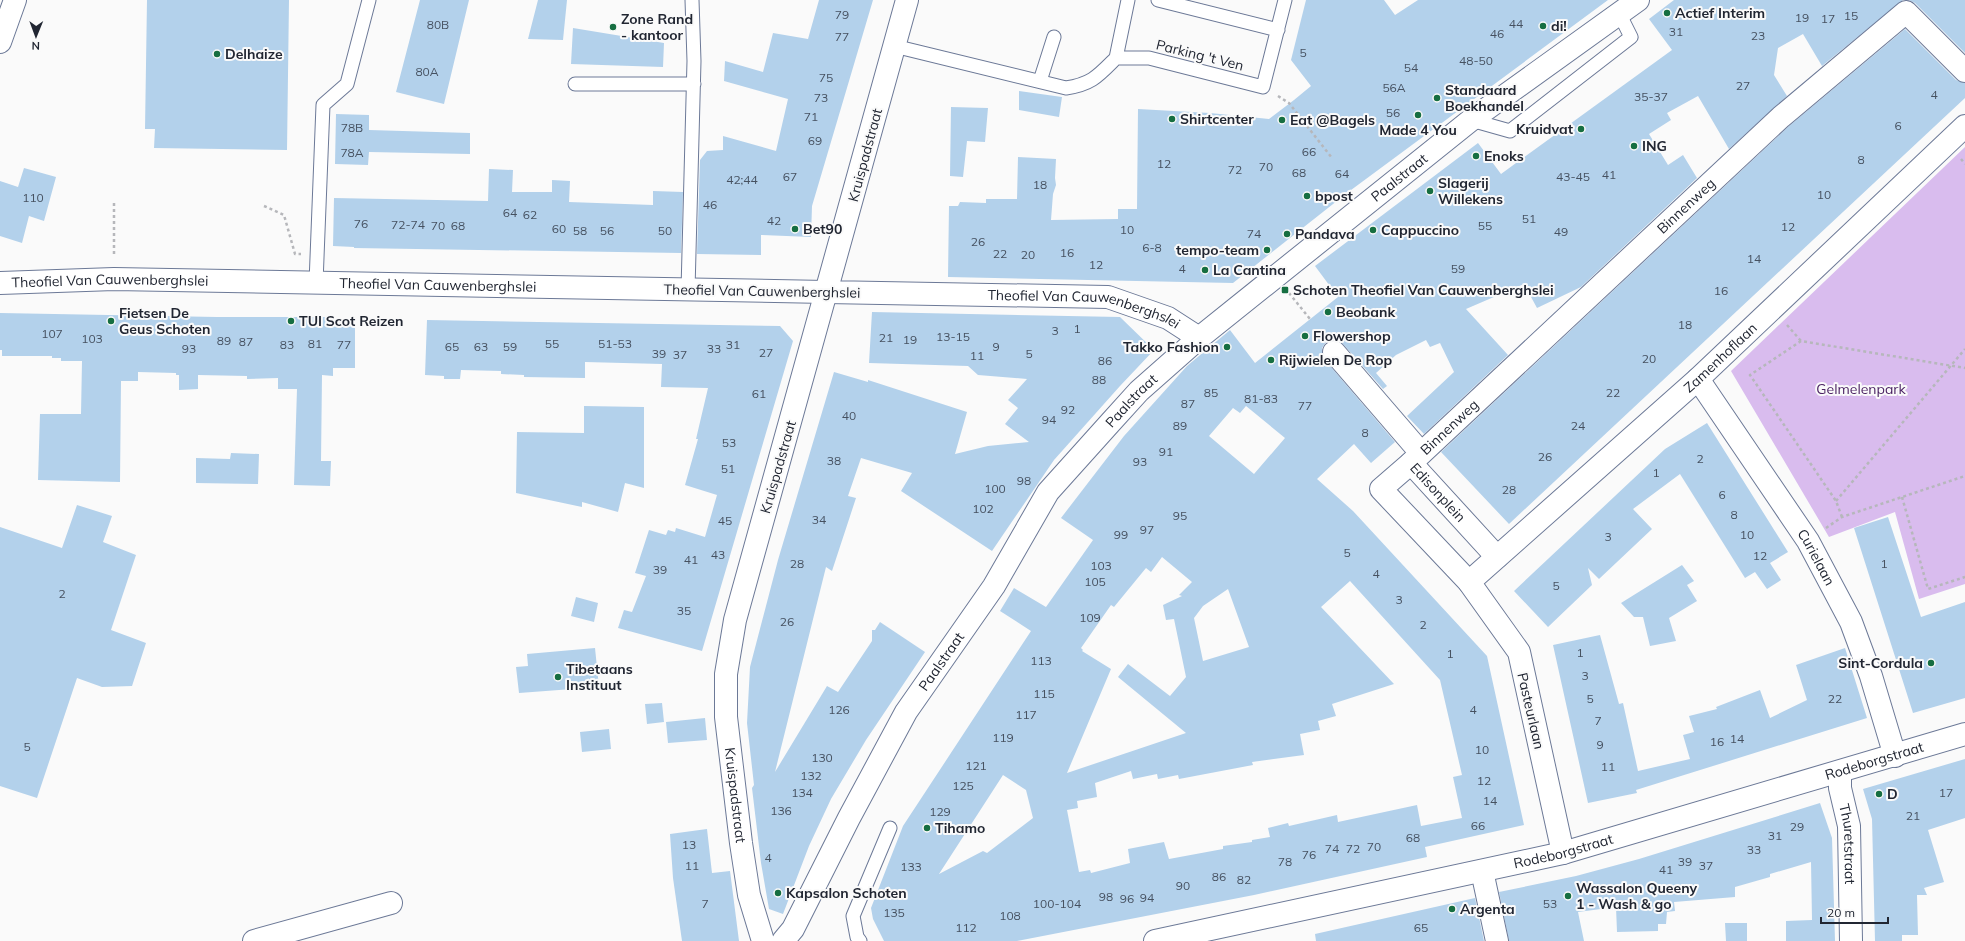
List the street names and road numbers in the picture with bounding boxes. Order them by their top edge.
street label: Parking 't Ven [1154,35,1246,75]
street label: Kruispadstraat [844,106,886,204]
street label: Paalstraat [1367,149,1431,206]
street label: Binnenweg [1653,174,1719,237]
street label: Theofiel Van Cauwenberghslei [11,270,209,292]
street label: Theofiel Van Cauwenberghslei [339,274,536,296]
street label: Theofiel Van Cauwenberghslei [664,280,860,302]
street label: Theofiel Van Cauwenberghslei [987,286,1184,333]
street label: Zamenhoflaan [1680,319,1761,396]
street label: Paalstraat [1101,370,1161,431]
street label: Binnenweg [1416,396,1482,459]
street label: Kruispadstraat [756,418,800,516]
street label: Edisonplein [1406,459,1470,526]
street label: Curielaan [1793,525,1839,589]
street label: Paalstraat [915,629,968,694]
street label: Pasteurlaan [1513,671,1549,751]
street label: Rodeborgstraat [1823,738,1926,784]
street label: Kruispadstraat [721,746,750,844]
street label: Thuretstraat [1835,802,1859,885]
street label: Rodeborgstraat [1512,830,1615,872]

